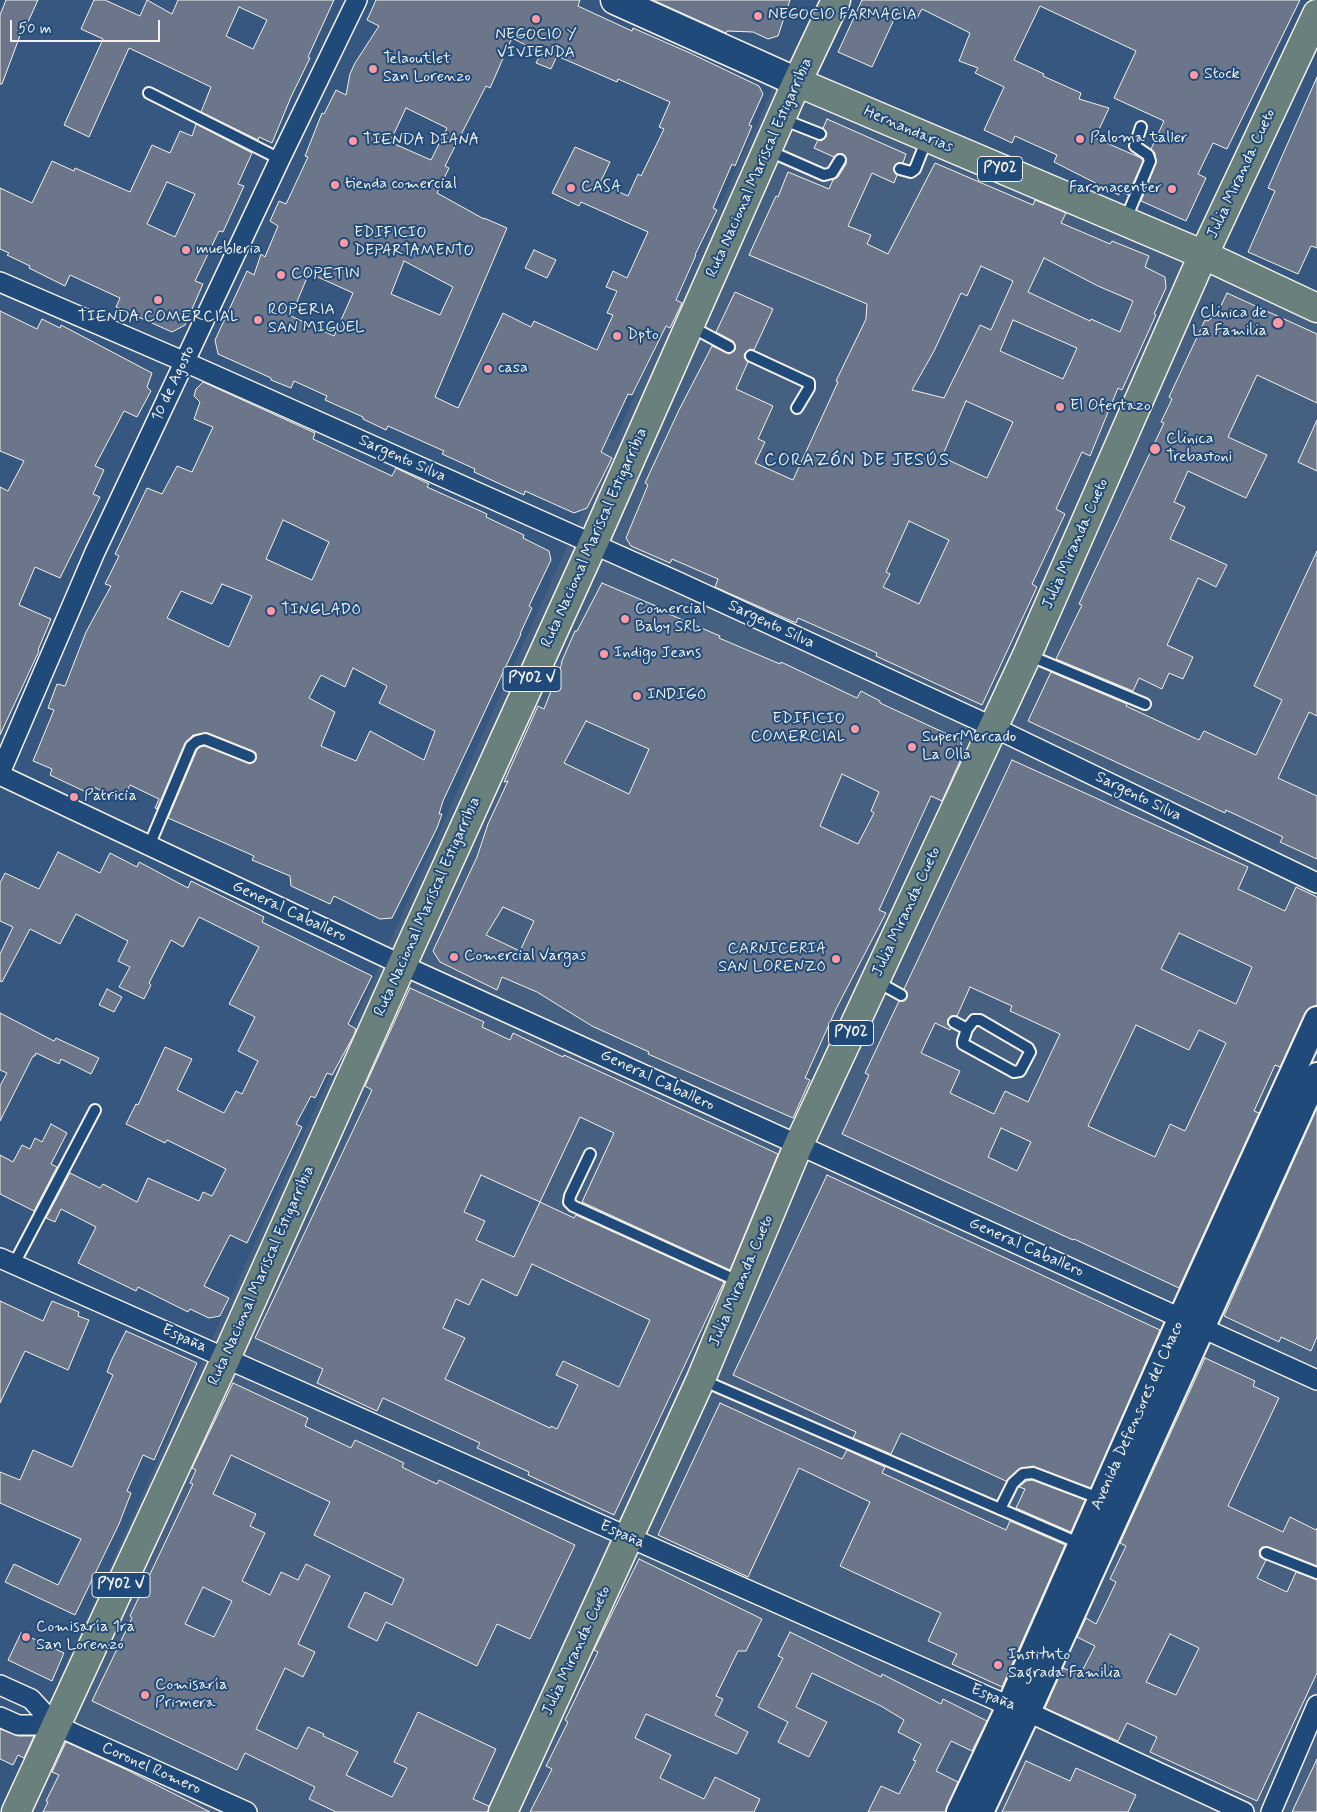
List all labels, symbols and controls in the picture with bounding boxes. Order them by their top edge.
place label: NEGOCIO FARMACIA [768,6,917,26]
scale bar [12,10,162,42]
marker: NEGOCIO FARMACIA [752,10,764,22]
marker: NEGOCIO Y VIVIENDA [530,13,542,25]
text: 50 m [18,19,52,39]
place label: NEGOCIO Y VIVIENDA [495,26,577,64]
place label: Telaoutlet San Lorenzo [383,50,471,88]
street label: Ruta Nacional Mariscal Estigarribia [703,55,817,281]
marker: Telaoutlet San Lorenzo [367,63,379,75]
place label: Stock [1204,65,1240,85]
marker: Stock [1188,69,1200,81]
street label: Hernandarias [860,102,956,158]
street label: Julia Miranda Cueto [1204,106,1280,242]
place label: Paloma taller [1090,129,1188,149]
place label: TIENDA DIANA [363,131,479,151]
marker: Paloma taller [1074,133,1086,145]
marker: TIENDA DIANA [347,135,359,147]
road number: PY02 [978,156,1022,182]
place label: tienda comercial [345,175,457,195]
place label: CASA [581,178,621,198]
marker: tienda comercial [329,179,341,191]
place label: Farmacenter [1069,179,1162,199]
marker: CASA [565,182,577,194]
marker: Farmacenter [1166,183,1178,195]
place label: EDIFICIO DEPARTAMENTO [354,224,474,262]
marker: EDIFICIO DEPARTAMENTO [338,237,350,249]
place label: muebleria [196,240,261,260]
marker: muebleria [180,244,192,256]
place label: COPETIN [291,265,360,285]
marker: COPETIN [275,269,287,281]
marker: TIENDA COMERCIAL [152,294,164,306]
place label: ROPERIA SAN MIGUEL [268,301,365,339]
place label: Clinica de La Familia [1192,304,1267,342]
place label: TIENDA COMERCIAL [78,308,238,328]
marker: ROPERIA SAN MIGUEL [252,314,264,326]
marker: Clinica de La Familia [1271,316,1285,330]
place label: Dpto [627,326,659,346]
marker: Dpto [611,330,623,342]
street label: 10 de Agosto [148,343,200,425]
place label: casa [498,359,528,379]
marker: casa [482,363,494,375]
place label: El Ofertazo [1070,397,1151,417]
marker: El Ofertazo [1054,401,1066,413]
street label: Ruta Nacional Mariscal Estigarribia [538,425,652,651]
place label: Clinica Trebastoni [1166,430,1232,468]
street label: Sargento Silva [355,431,449,487]
marker: Clinica Trebastoni [1148,442,1162,456]
district label: CORAZÓN DE JESÚS [763,450,951,472]
street label: Julia Miranda Cueto [1039,476,1113,612]
street label: Sargento Silva [725,597,817,653]
place label: Comercial Baby SRL [635,600,706,638]
place label: TINGLADO [281,601,361,621]
marker: TINGLADO [265,605,277,617]
marker: Comercial Baby SRL [619,613,631,625]
place label: Indigo Jeans [614,644,701,664]
marker: Indigo Jeans [598,648,610,660]
road number: PY02 V [503,666,561,692]
place label: INDIGO [647,686,707,706]
marker: INDIGO [631,690,643,702]
place label: EDIFICIO COMERCIAL [751,710,845,748]
marker: EDIFICIO COMERCIAL [849,723,861,735]
place label: SuperMercado La Olla [922,728,1016,766]
marker: SuperMercado La Olla [906,741,918,753]
street label: Sargento Silva [1092,768,1184,826]
place label: Patricia [84,787,137,807]
marker: Patricia [68,791,80,803]
street label: Ruta Nacional Mariscal Estigarribia [371,794,485,1020]
street label: Julia Miranda Cueto [869,844,945,980]
street label: General Caballero [229,877,349,947]
place label: CARNICERIA SAN LORENZO [718,940,826,978]
place label: Comercial Vargas [464,947,586,967]
marker: Comercial Vargas [448,951,460,963]
marker: CARNICERIA SAN LORENZO [830,953,842,965]
road number: PY02 [828,1020,874,1046]
street label: General Caballero [597,1046,717,1116]
street label: Ruta Nacional Mariscal Estigarribia [205,1163,319,1389]
street label: Julia Miranda Cueto [706,1212,778,1350]
street label: General Caballero [966,1214,1086,1282]
street label: Avenida Defensores del Chaco [1088,1319,1188,1513]
street label: España [159,1321,209,1357]
street label: España [597,1517,647,1553]
road number: PY02 V [92,1572,150,1598]
street label: Julia Miranda Cueto [539,1583,615,1719]
place label: Comisaría 1ra San Lorenzo [36,1618,135,1656]
marker: Comisaría 1ra San Lorenzo [20,1631,32,1643]
place label: Instituto Sagrada Familia [1008,1646,1121,1684]
marker: Instituto Sagrada Familia [992,1659,1004,1671]
place label: Comisaría Primera [155,1676,227,1714]
street label: España [968,1680,1018,1716]
marker: Comisaría Primera [139,1689,151,1701]
street label: Coronel Romero [98,1739,204,1799]

